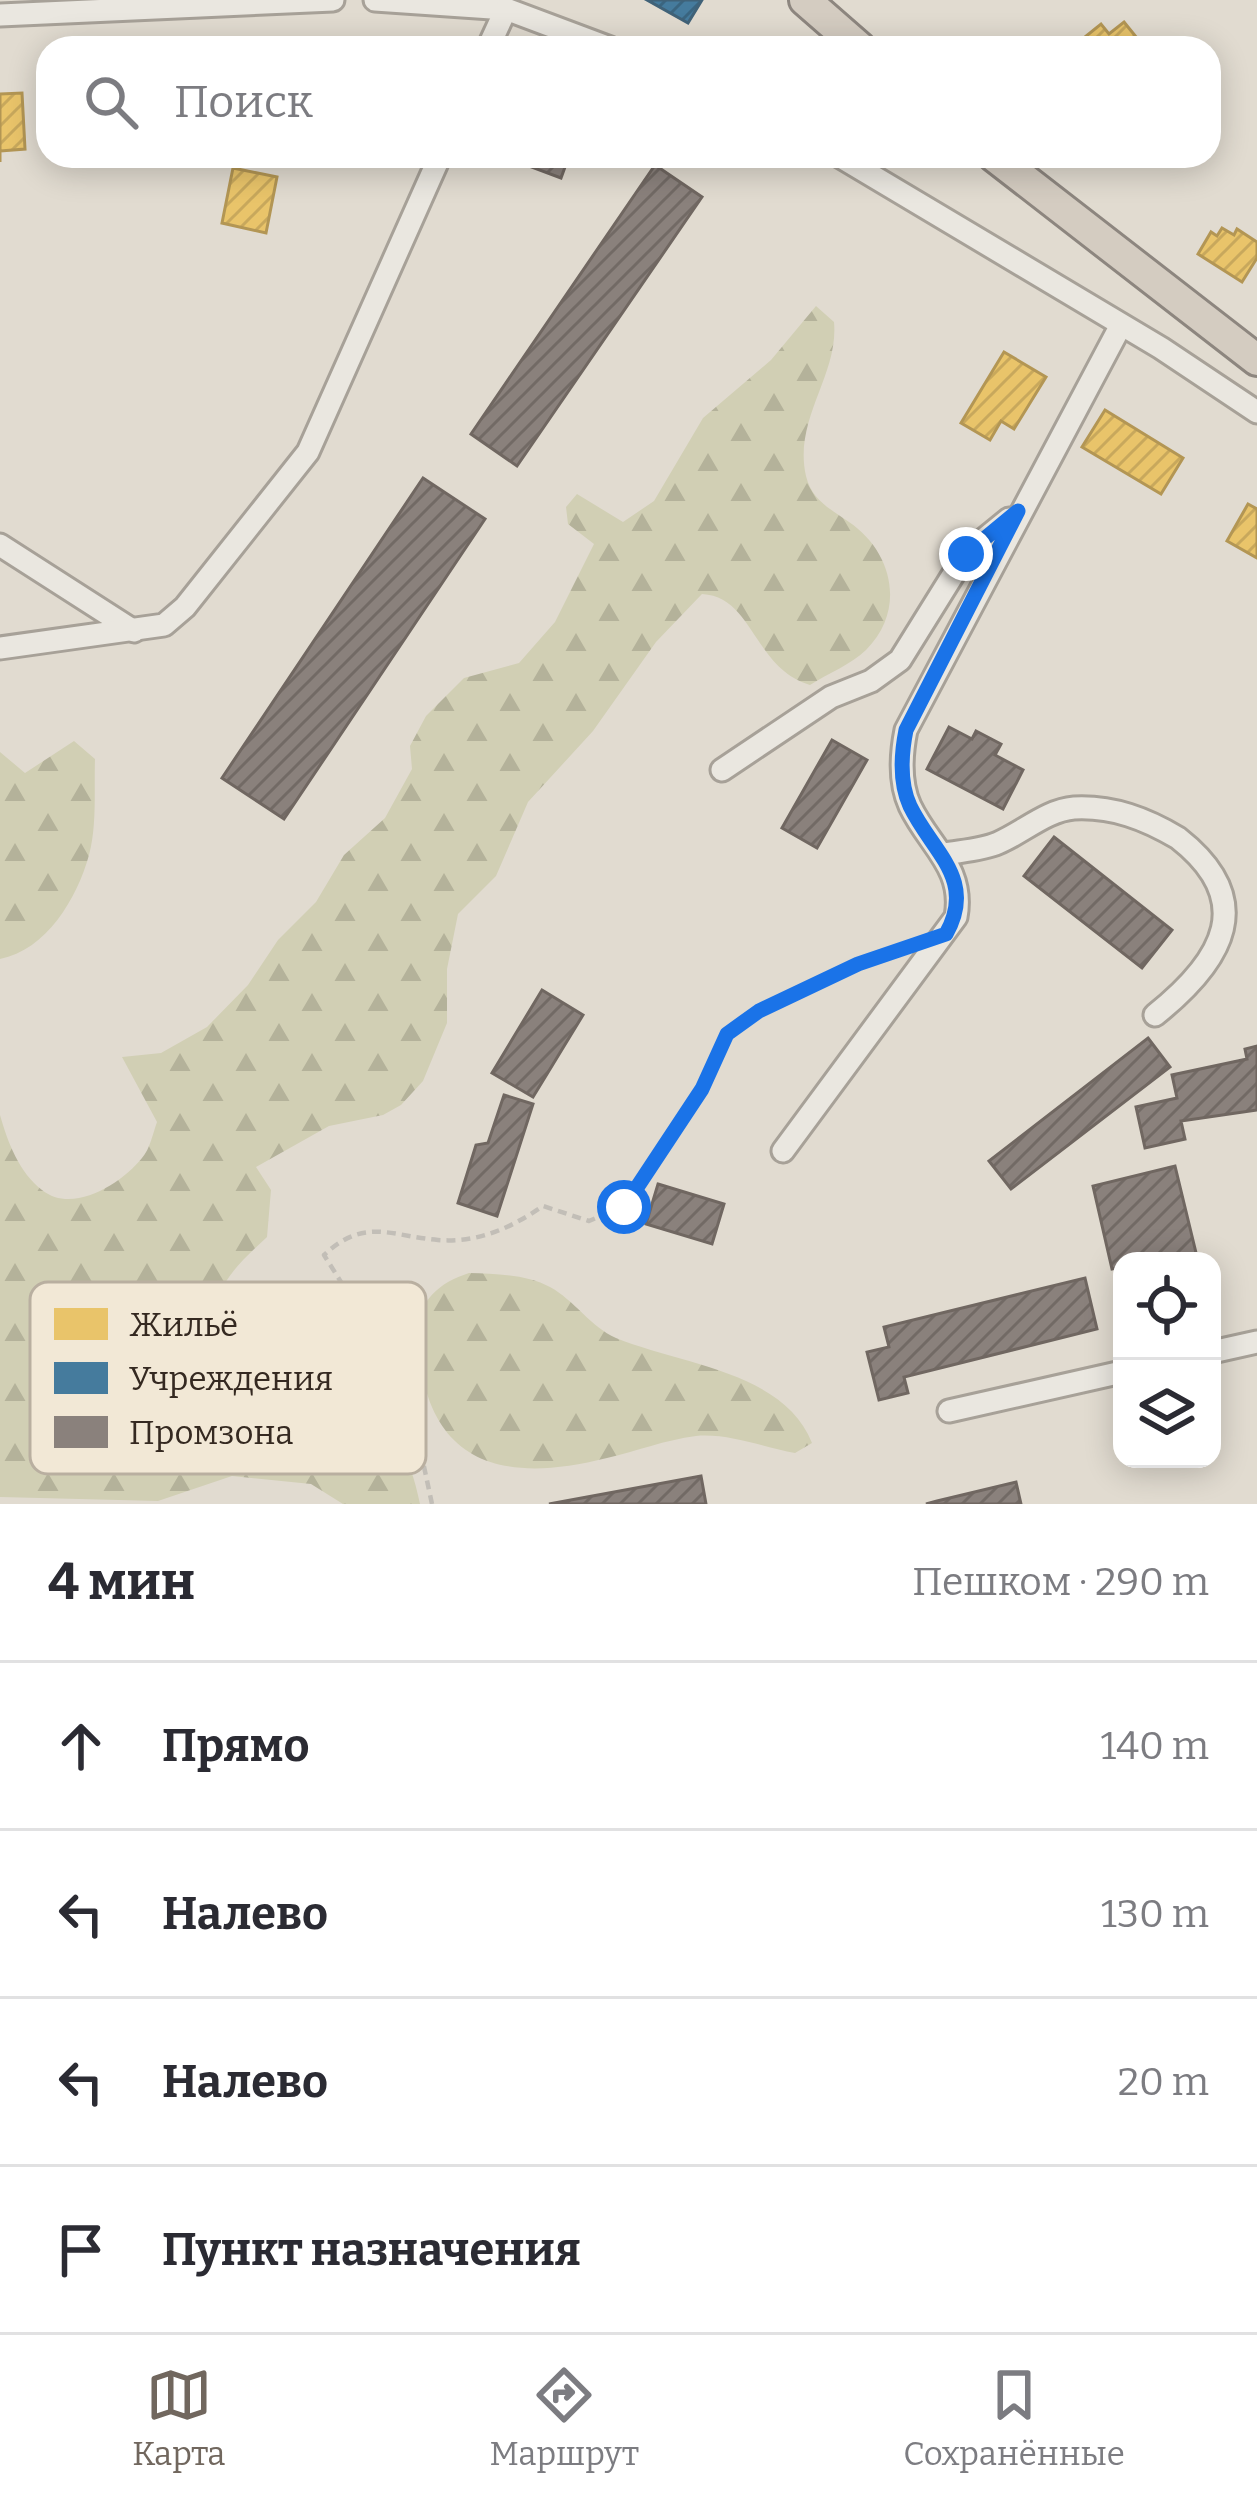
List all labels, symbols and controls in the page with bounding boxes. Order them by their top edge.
search box [36,36,1221,168]
icon: search [78,69,144,135]
text: Поиск [174,75,313,129]
route end [939,527,993,581]
route start [597,1180,651,1234]
map controls [1113,1252,1221,1468]
button: locate [1113,1252,1221,1360]
legend [30,1282,426,1474]
text: Жильё [129,1305,238,1345]
text: Учреждения [129,1359,333,1399]
button: layers [1113,1360,1221,1468]
text: Промзона [129,1413,293,1453]
text: 4 мин [48,1551,195,1613]
text: Пешком · 290 m [912,1559,1209,1605]
icon: ahead [48,1713,114,1779]
text: Прямо [162,1719,309,1773]
text: 140 m [1100,1723,1209,1769]
icon: left [48,1881,114,1947]
text: Налево [162,1887,328,1941]
text: 130 m [1101,1891,1209,1937]
icon: left [48,2049,114,2115]
text: Налево [162,2055,328,2109]
text: 20 m [1118,2059,1209,2105]
icon: arrive [48,2217,114,2283]
text: Пункт назначения [162,2223,581,2277]
tab: Карта [132,2362,225,2474]
tab: Маршрут [490,2362,639,2474]
tab: Сохранённые [903,2362,1125,2474]

